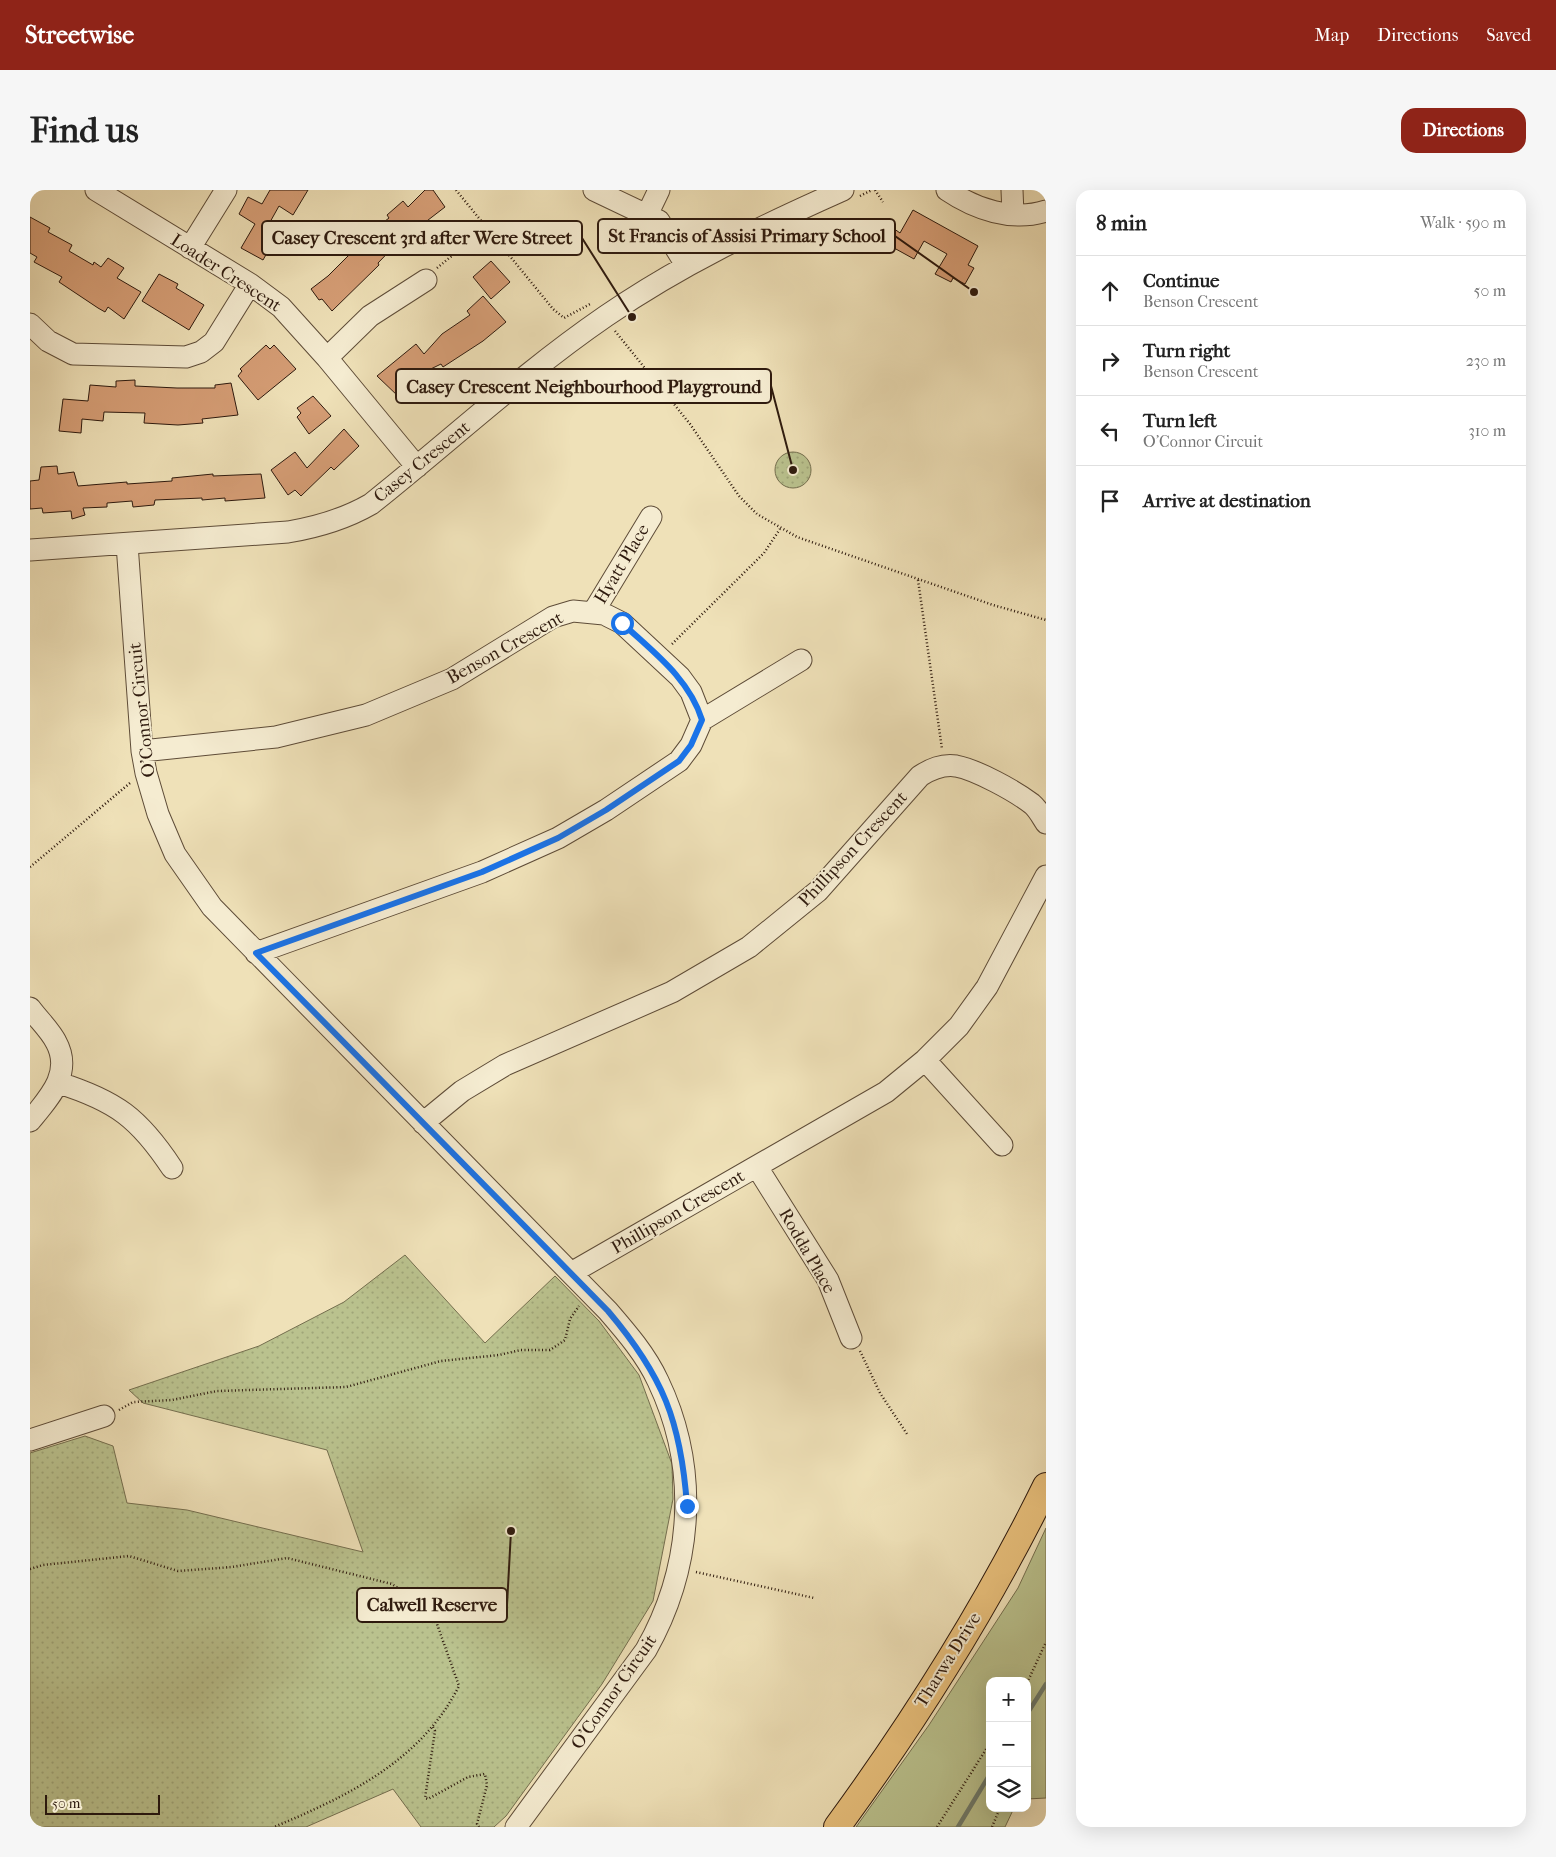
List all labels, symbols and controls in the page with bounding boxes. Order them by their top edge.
text: Streetwise [25,21,134,49]
text: Map [1315,25,1349,46]
text: Directions [1377,25,1458,46]
text: Saved [1486,25,1531,46]
button: Directions [1401,108,1526,153]
text: Find us [30,110,139,151]
text: 8 min [1096,211,1147,235]
text: Walk · 590 m [1420,213,1506,232]
callout: St Francis of Assisi Primary School [598,219,895,253]
callout: Casey Crescent 3rd after Were Street [262,221,582,255]
text: St Francis of Assisi Primary School [608,225,886,247]
text: Casey Crescent 3rd after Were Street [272,227,572,249]
street label: Loader Crescent [167,230,286,317]
text: Continue [1143,270,1219,292]
icon: ahead [1096,277,1124,305]
text: 50 m [1474,281,1506,300]
text: Benson Crescent [1143,292,1258,311]
text: Turn right [1143,340,1230,362]
icon: right [1096,347,1124,375]
text: 230 m [1466,351,1506,370]
text: Benson Crescent [1143,362,1258,381]
callout: Casey Crescent Neighbourhood Playground [396,369,771,403]
text: Casey Crescent Neighbourhood Playground [406,376,762,398]
text: Turn left [1143,410,1217,432]
street label: Casey Crescent [370,416,475,507]
icon: left [1096,417,1124,445]
text: 310 m [1468,421,1506,440]
text: O'Connor Circuit [1143,432,1263,451]
icon: arrive [1096,487,1124,515]
text: Arrive at destination [1143,490,1311,512]
street label: Hyatt Place [590,520,654,608]
street label: Benson Crescent [443,607,567,689]
route start [611,612,634,635]
street label: O'Connor Circuit [124,641,160,778]
street label: Phillipson Crescent [794,787,912,911]
street label: Phillipson Crescent [608,1165,749,1259]
street label: Rodda Place [774,1205,840,1297]
route end [676,1495,699,1518]
callout: Calwell Reserve [357,1588,507,1622]
text: Calwell Reserve [367,1594,498,1616]
street label: Tharwa Drive [910,1609,986,1711]
street label: O'Connor Circuit [567,1630,662,1753]
map controls [986,1677,1031,1812]
button: + [986,1677,1031,1722]
button: − [986,1722,1031,1767]
button: layers [986,1767,1031,1812]
scale bar [45,1792,160,1815]
text: 50 m [52,1795,80,1812]

